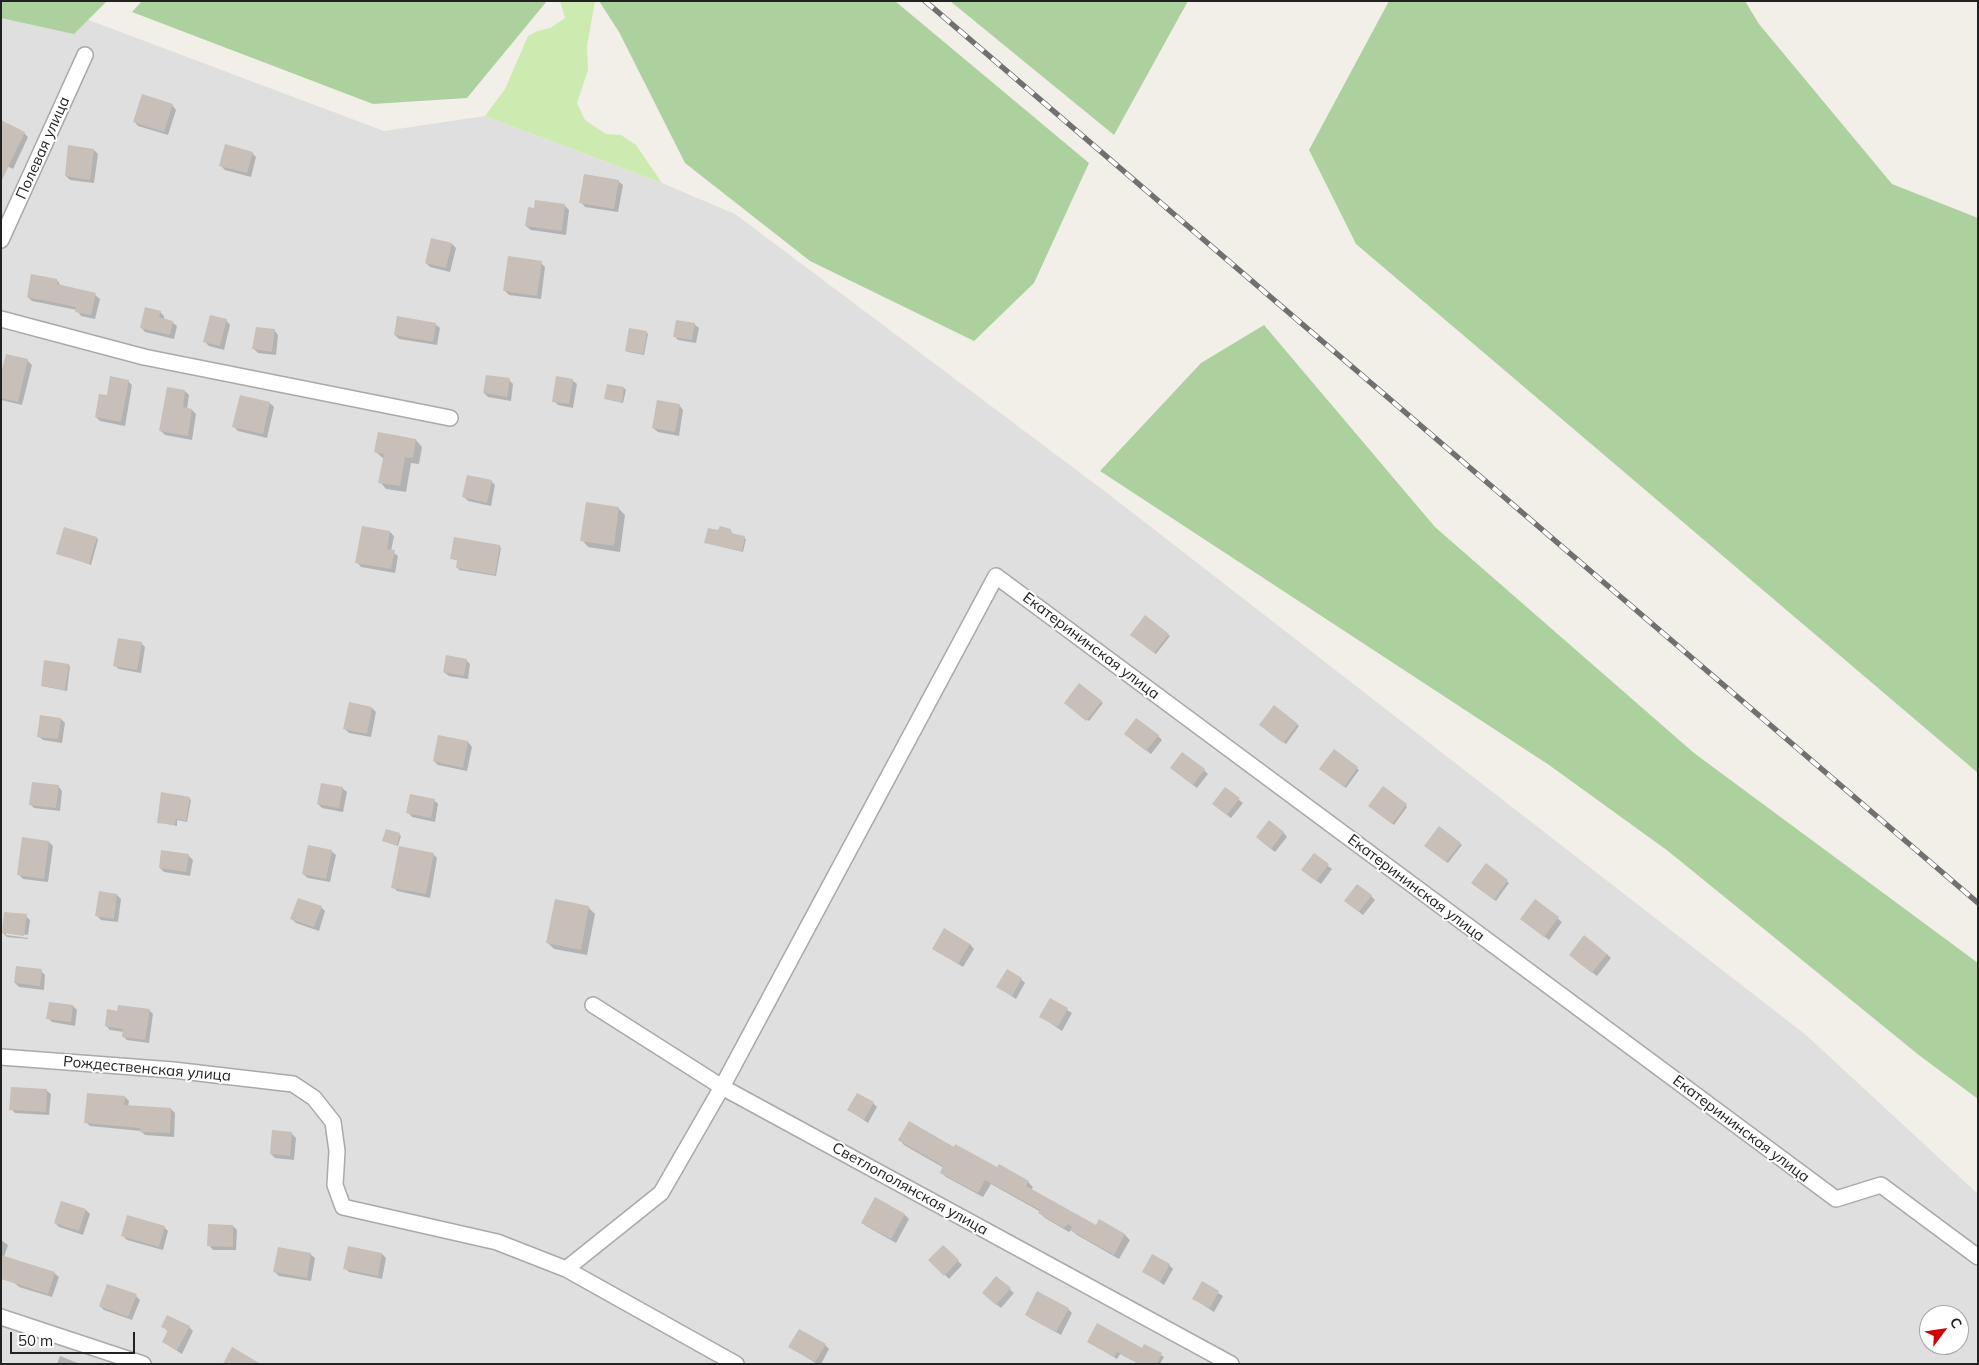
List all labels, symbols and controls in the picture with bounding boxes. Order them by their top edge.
street label: Полевая улица [12,94,74,202]
street label: Екатерининская улица [1019,589,1163,703]
street label: Екатерининская улица [1344,831,1488,945]
street label: Рождественская улица [62,1053,232,1085]
street label: Екатерининская улица [1669,1072,1813,1186]
street label: Светлополянская улица [829,1139,991,1239]
north arrow [1919,1305,1969,1355]
text: С [1946,1314,1966,1332]
scale bar [12,1322,138,1354]
text: 50 m [18,1331,53,1350]

